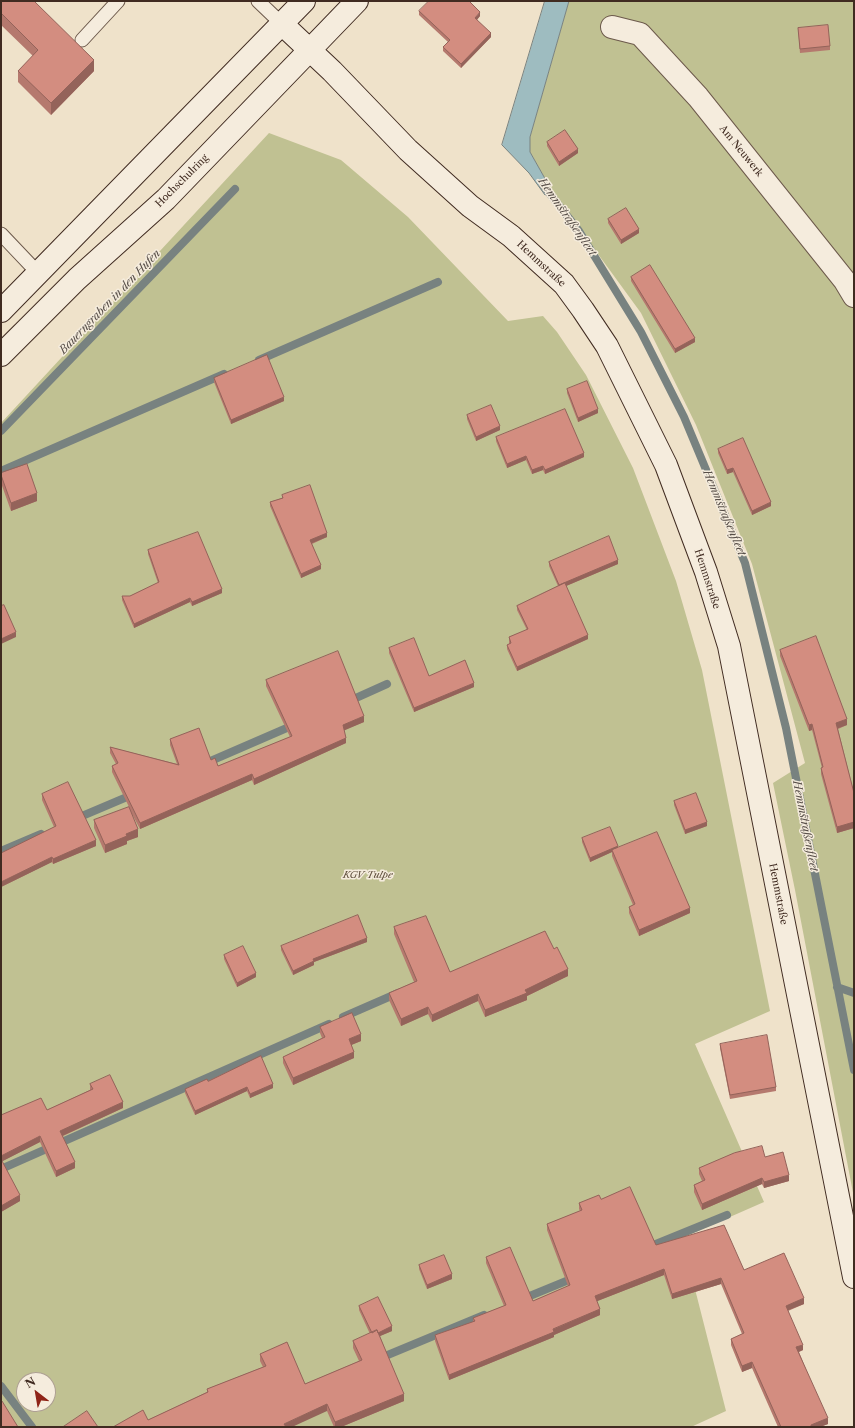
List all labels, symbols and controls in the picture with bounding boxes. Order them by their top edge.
street label: Am Neuwerk [717,123,765,179]
street label: Hochschulring [153,152,211,210]
water label: Hemmstraßenfleet [535,175,599,259]
street label: Hemmstraße [514,238,568,290]
water label: Bauerngraben in den Hufen [57,247,163,357]
water label: Hemmstraßenfleet [700,468,748,558]
street label: Hemmstraße [692,547,722,611]
water label: Hemmstraßenfleet [790,779,820,873]
street label: Hemmstraße [766,862,790,926]
park label: KGV Tulpe [343,869,393,881]
north arrow [16,1372,56,1412]
text: N [23,1374,38,1391]

